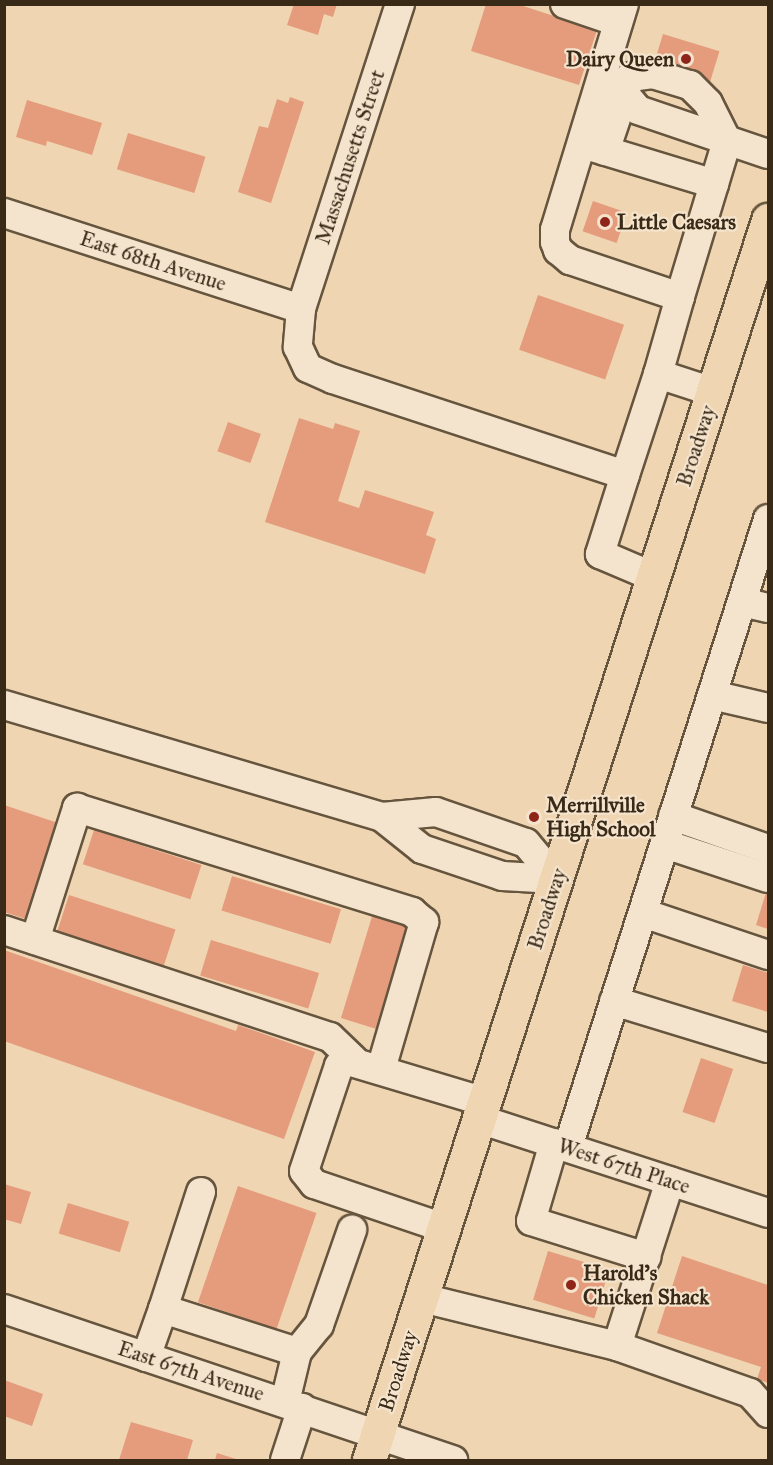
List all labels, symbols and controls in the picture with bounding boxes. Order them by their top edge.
place label: Dairy Queen [566,46,674,72]
marker: Dairy Queen [679,52,693,66]
street label: Massachusetts Street [310,67,390,247]
place label: Little Caesars [617,209,736,235]
marker: Little Caesars [598,215,612,229]
street label: East 68th Avenue [77,226,229,296]
street label: Broadway [671,402,721,490]
place label: Merrillville High School [546,792,656,842]
marker: Merrillville High School [527,810,541,824]
street label: Broadway [522,865,572,953]
street label: West 67th Place [555,1133,693,1199]
place label: Harold's Chicken Shack [583,1260,709,1310]
marker: Harold's Chicken Shack [564,1278,578,1292]
street label: Broadway [373,1327,423,1415]
street label: East 67th Avenue [115,1336,267,1406]

